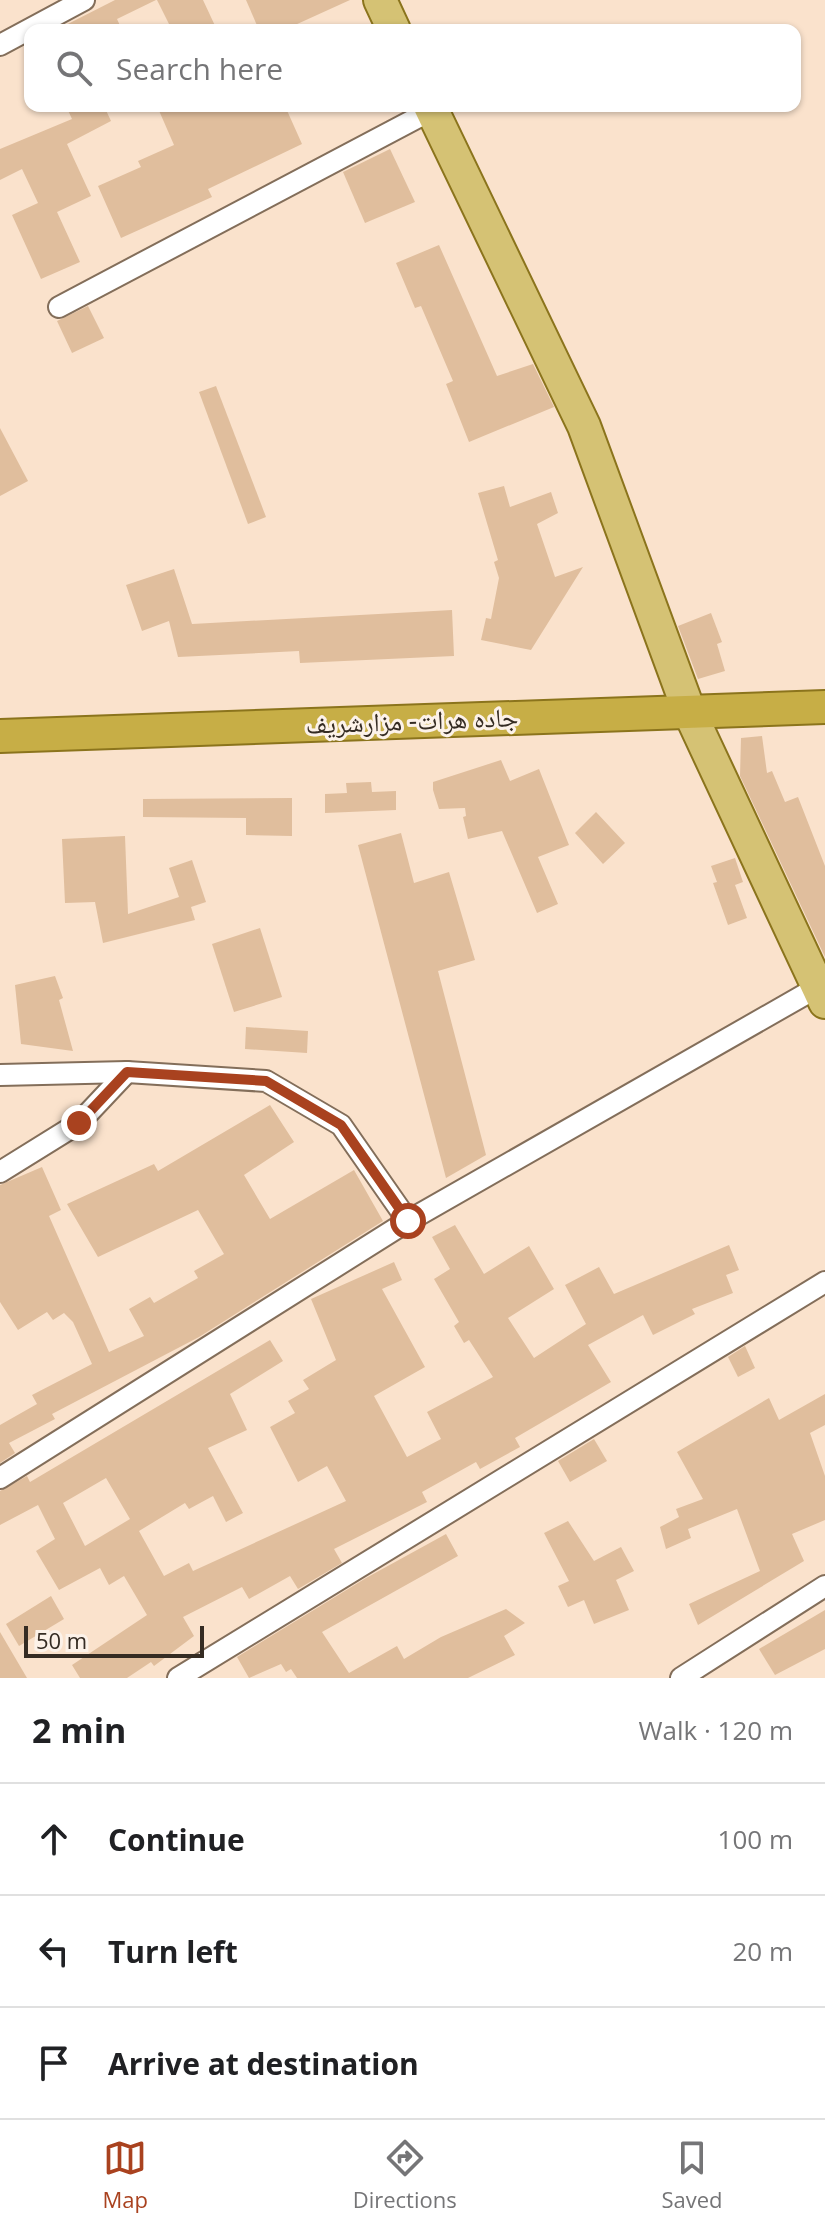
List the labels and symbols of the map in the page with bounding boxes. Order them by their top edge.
street label: جاده هرات- مزارشریف [305,698,519,742]
route end [61,1105,97,1141]
route start [390,1203,426,1239]
scale bar [24,1622,204,1658]

